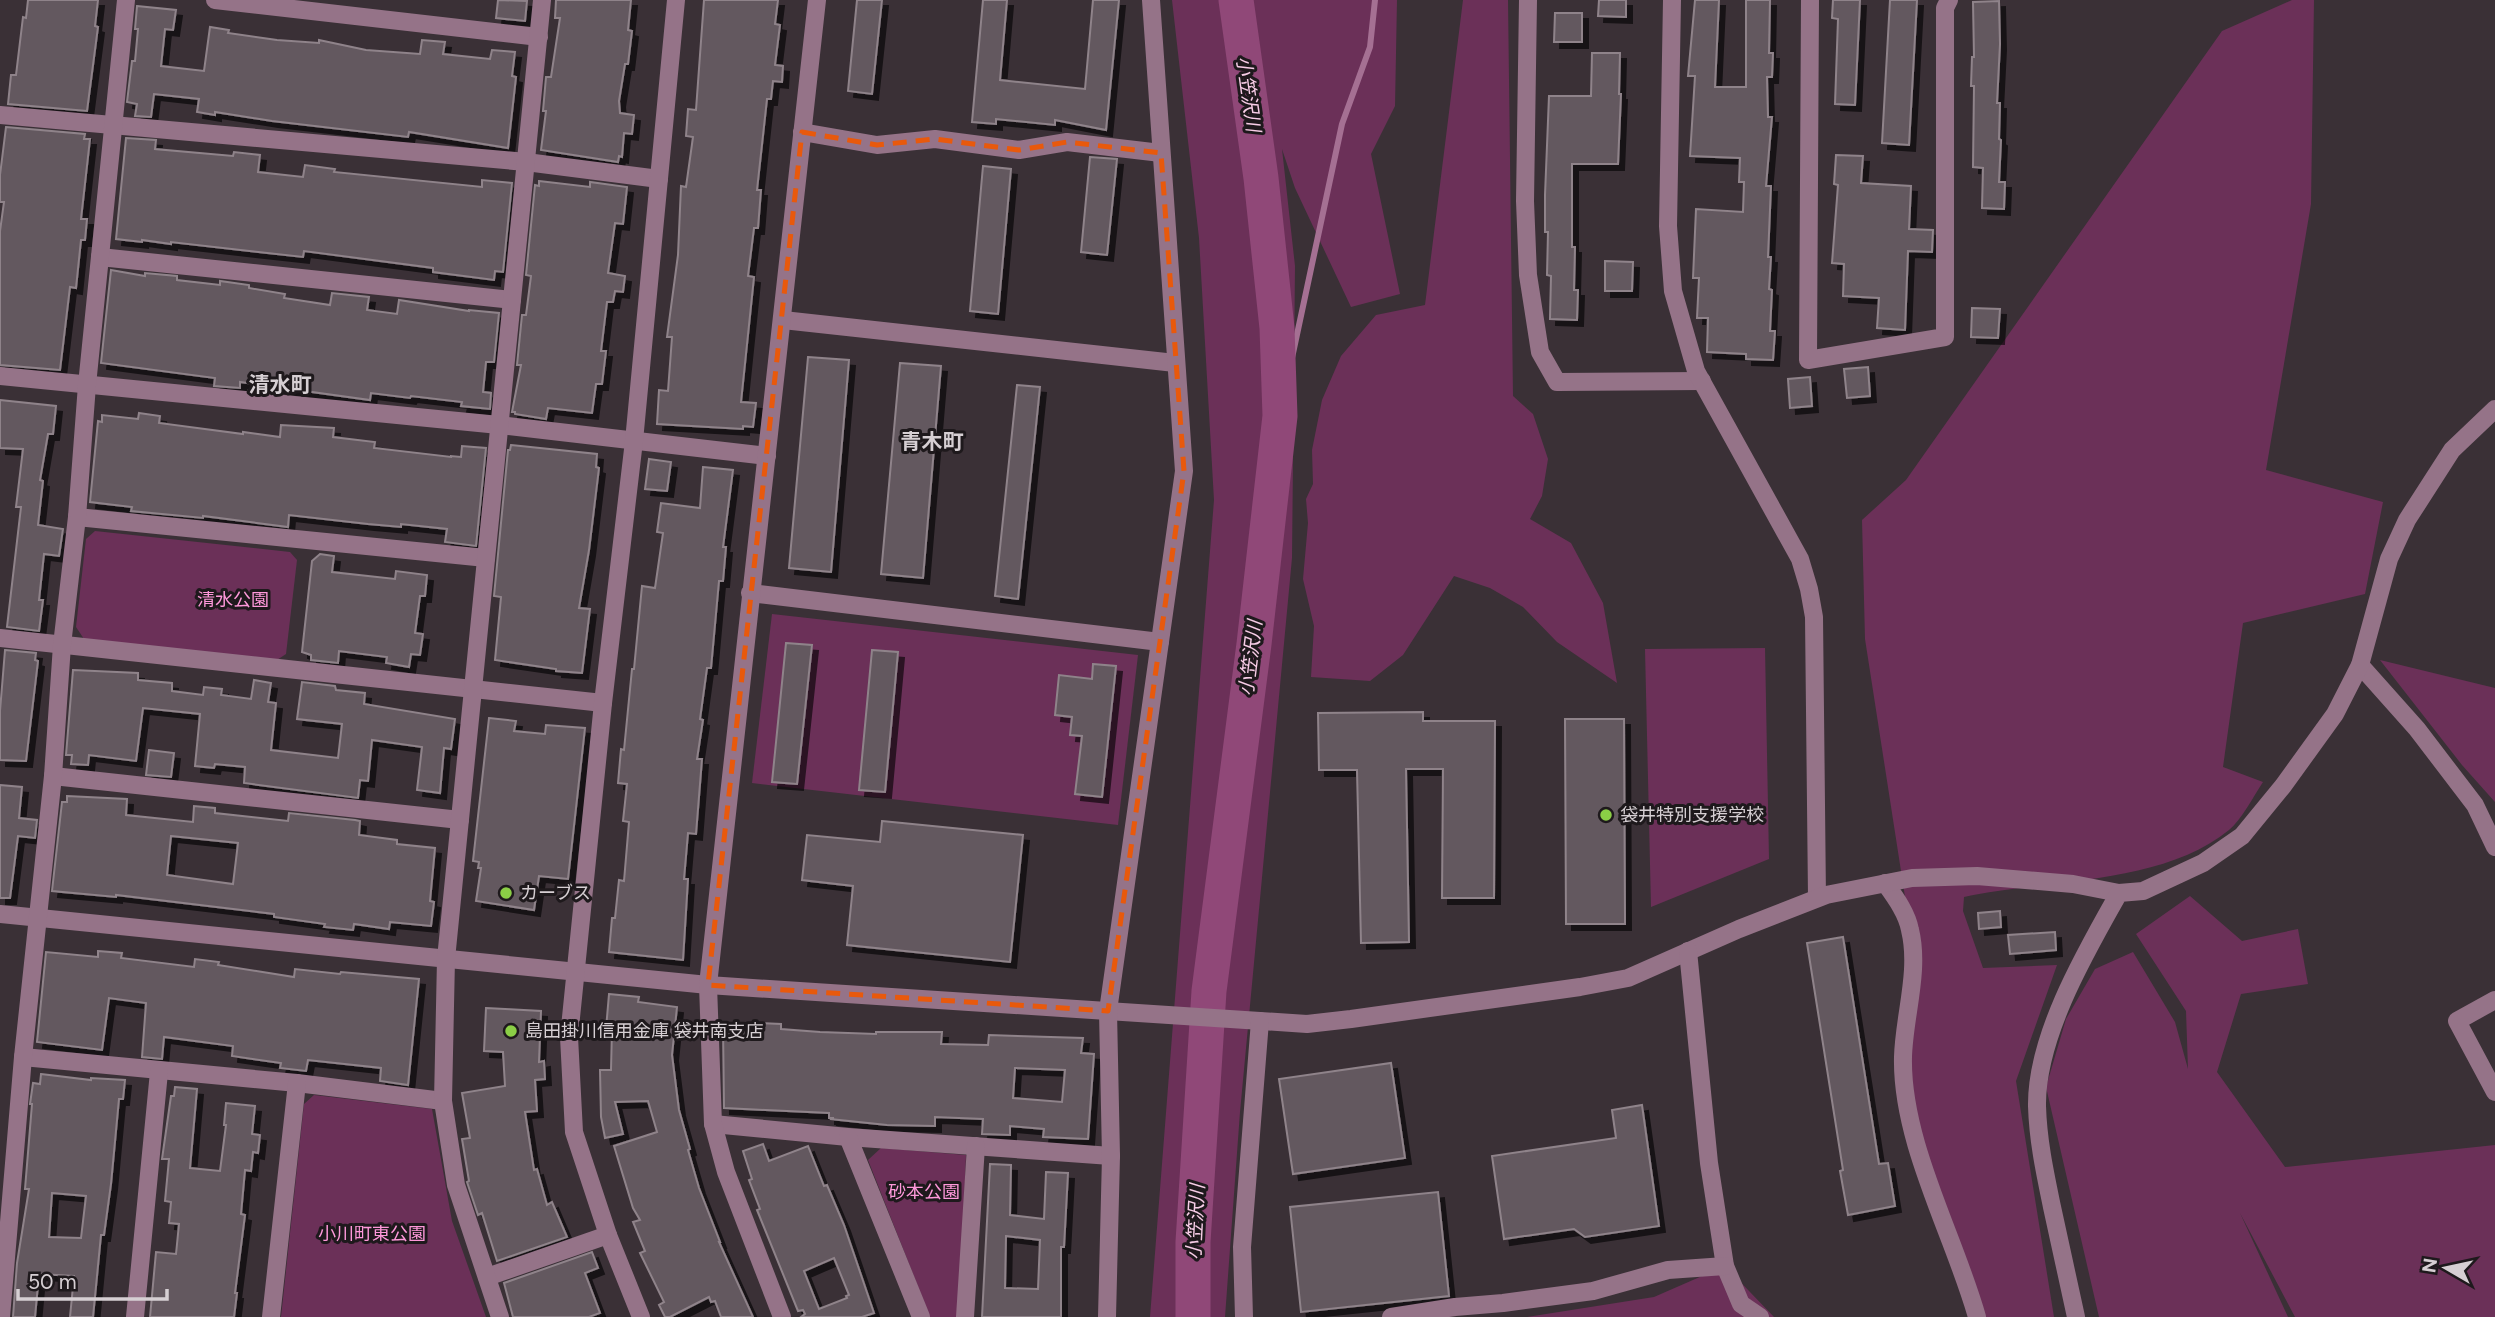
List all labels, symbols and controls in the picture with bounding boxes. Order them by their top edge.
water label: 小笠沢川 [1232,55,1265,135]
district label: 清水町 [249,372,312,397]
district label: 青木町 [901,429,964,454]
park label: 清水公園 [197,589,269,611]
water label: 小笠沢川 [1234,617,1267,697]
place label: 袋井特別支援学校 [1620,804,1764,826]
marker: 袋井特別支援学校 [1598,807,1614,823]
place label: カーブス [520,882,591,904]
marker: カーブス [498,885,514,901]
place label: 島田掛川信用金庫 袋井南支店 [525,1020,763,1042]
marker: 島田掛川信用金庫 袋井南支店 [503,1023,519,1039]
park label: 砂本公園 [888,1181,960,1203]
water label: 小笠沢川 [1182,1181,1209,1261]
park label: 小川町東公園 [318,1223,426,1245]
north arrow [2411,1233,2481,1303]
text: N [2417,1256,2442,1274]
scale bar [18,1258,166,1302]
text: 50 m [28,1269,77,1294]

